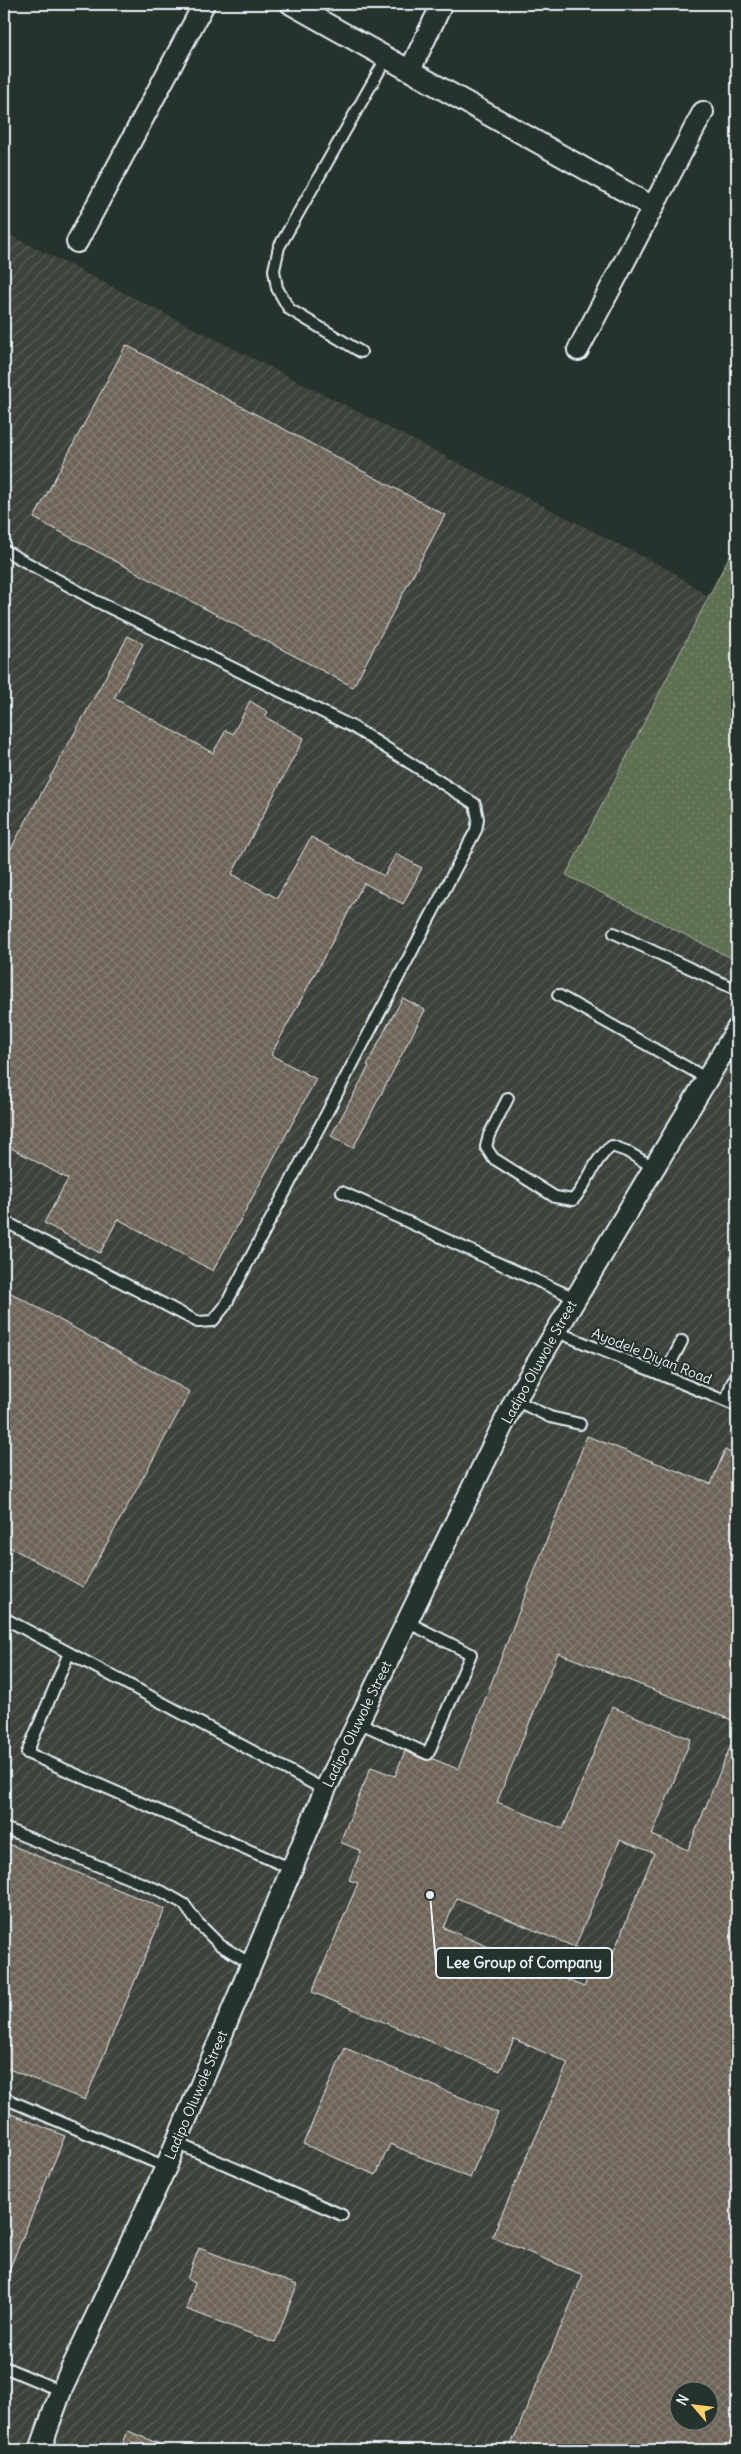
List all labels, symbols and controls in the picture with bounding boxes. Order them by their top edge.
street label: Ladipo Oluwole Street [498,1297,581,1427]
street label: Ayodele Diyan Road [589,1324,715,1388]
street label: Ladipo Oluwole Street [319,1658,396,1790]
callout: Lee Group of Company [436,1948,612,1978]
text: Lee Group of Company [446,1953,602,1973]
street label: Ladipo Oluwole Street [161,2028,231,2162]
north arrow [668,2382,718,2432]
text: N [672,2391,693,2408]

